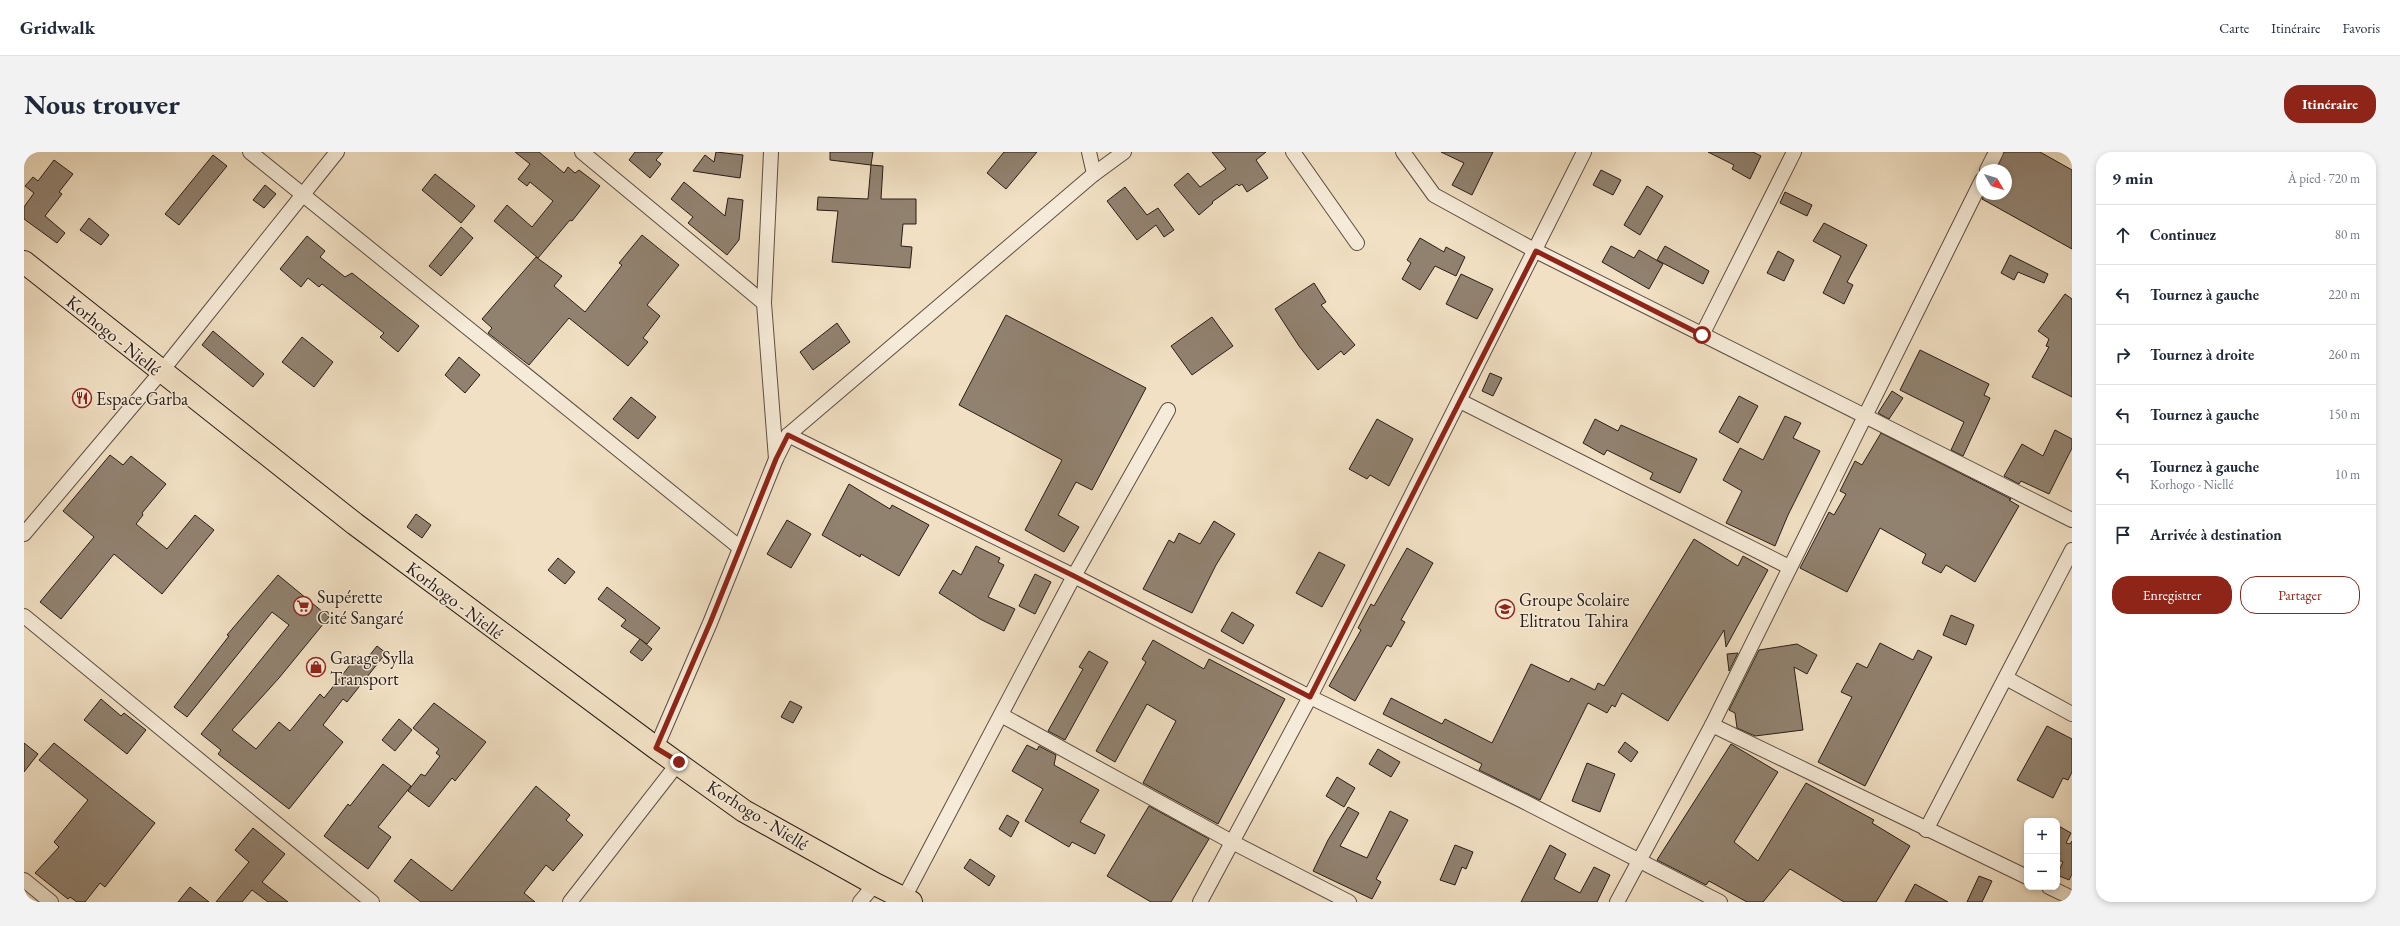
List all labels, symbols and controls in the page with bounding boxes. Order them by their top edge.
text: Gridwalk [20,15,95,40]
text: Carte [2219,19,2249,37]
text: Itinéraire [2271,19,2321,37]
text: Favoris [2343,19,2380,37]
button: Itinéraire [2284,85,2376,123]
text: Nous trouver [24,86,180,122]
north arrow [1976,164,2012,200]
text: 9 min [2112,167,2153,189]
text: À pied · 720 m [2288,170,2360,187]
icon: ahead [2112,224,2134,246]
text: Continuez [2150,225,2216,244]
text: 80 m [2335,226,2360,243]
icon: left [2112,284,2134,306]
text: Tournez à gauche [2150,285,2259,304]
text: 220 m [2329,286,2360,303]
street label: Korhogo - Niellé [62,290,166,380]
route start [1693,326,1711,344]
icon: right [2112,344,2134,366]
text: Tournez à droite [2150,345,2254,364]
text: 260 m [2329,346,2360,363]
restaurant icon: Espace Garba [71,387,93,409]
place label: Espace Garba [96,387,189,410]
icon: left [2112,404,2134,426]
text: Tournez à gauche [2150,405,2259,424]
text: 150 m [2329,406,2360,423]
text: Tournez à gauche [2150,457,2259,476]
icon: left [2112,464,2134,486]
text: 10 m [2335,466,2360,483]
text: Korhogo - Niellé [2150,476,2233,493]
icon: arrive [2112,524,2134,546]
text: Arrivée à destination [2150,525,2282,544]
street label: Korhogo - Niellé [402,556,508,644]
button: Enregistrer [2112,576,2232,614]
button: Partager [2240,576,2360,614]
place label: Supérette Cité Sangaré [317,585,404,629]
place label: Groupe Scolaire Elitratou Tahira [1519,588,1629,632]
supermarket icon: Supérette Cité Sangaré [292,595,314,617]
school or university icon: Groupe Scolaire Elitratou Tahira [1494,598,1516,620]
place label: Garage Sylla Transport [330,646,415,690]
shop icon: Garage Sylla Transport [305,656,327,678]
route end [670,753,688,771]
street label: Korhogo - Niellé [703,775,813,855]
map controls [2024,818,2060,890]
button: + [2024,818,2060,854]
button: − [2024,854,2060,890]

